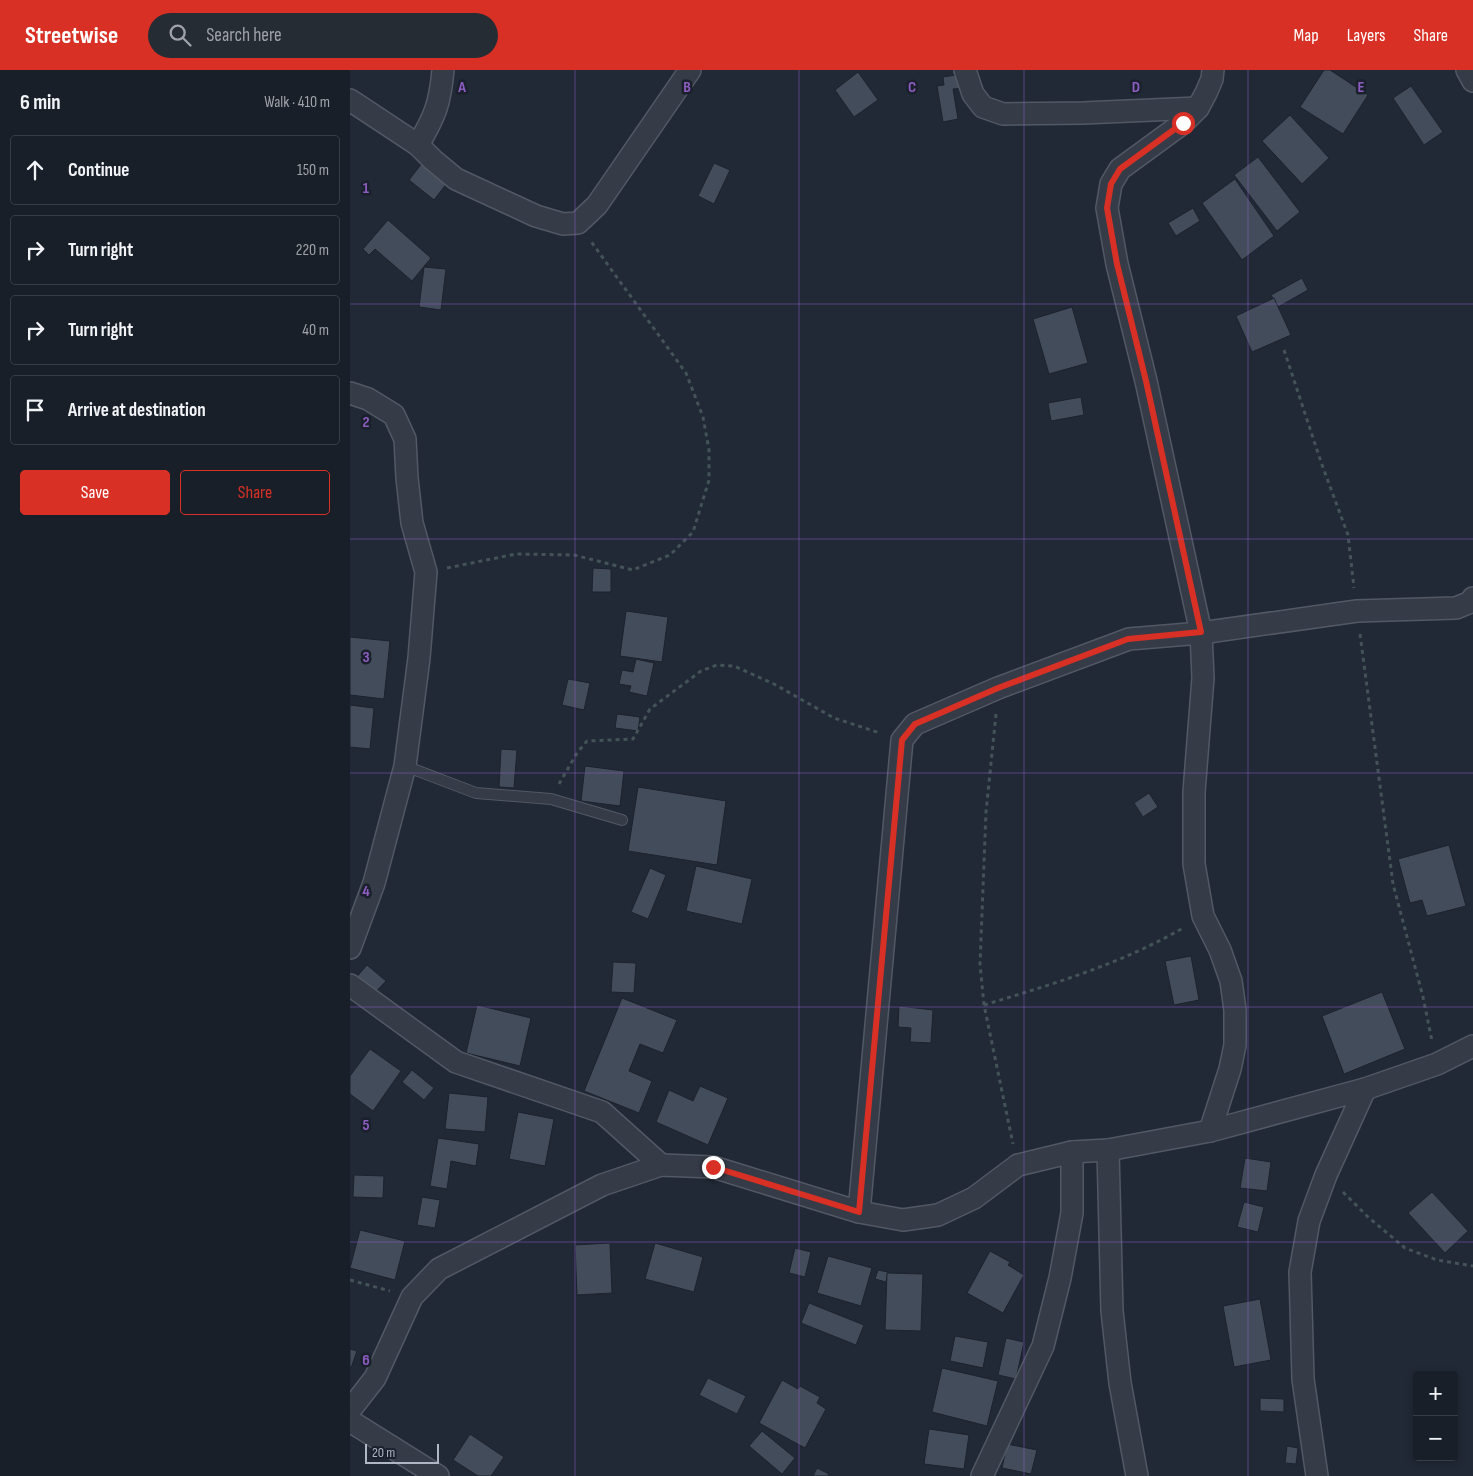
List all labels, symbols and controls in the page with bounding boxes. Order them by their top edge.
search box [148,13,498,58]
text: Streetwise [25,21,118,50]
icon: search [166,21,194,49]
text: Search here [206,24,282,47]
text: Map [1294,25,1319,46]
text: Layers [1347,25,1386,46]
text: Share [1414,25,1448,46]
text: A [457,78,466,97]
text: B [683,78,691,97]
text: C [908,78,916,97]
text: D [1132,78,1140,97]
text: E [1358,78,1365,97]
text: 6 min [20,90,61,115]
text: Walk · 410 m [264,93,330,112]
route start [1172,112,1195,135]
icon: ahead [21,156,49,184]
text: Continue [68,159,129,182]
text: 150 m [297,161,329,180]
text: 1 [363,179,370,198]
icon: right [21,236,49,264]
text: Turn right [68,239,133,262]
text: 220 m [296,241,329,260]
icon: right [21,316,49,344]
text: Turn right [68,319,133,342]
text: 40 m [302,321,329,340]
icon: arrive [21,396,49,424]
text: Arrive at destination [68,399,206,422]
text: 2 [362,413,370,432]
button: Save [20,470,170,515]
button: Share [180,470,330,515]
text: 3 [362,648,370,667]
text: 4 [362,882,370,901]
text: 5 [362,1116,370,1135]
route end [702,1156,725,1179]
text: 6 [362,1351,370,1370]
map controls [1413,1371,1458,1461]
button: + [1413,1371,1458,1416]
button: − [1413,1416,1458,1461]
scale bar [365,1441,439,1464]
text: 20 m [372,1444,395,1461]

